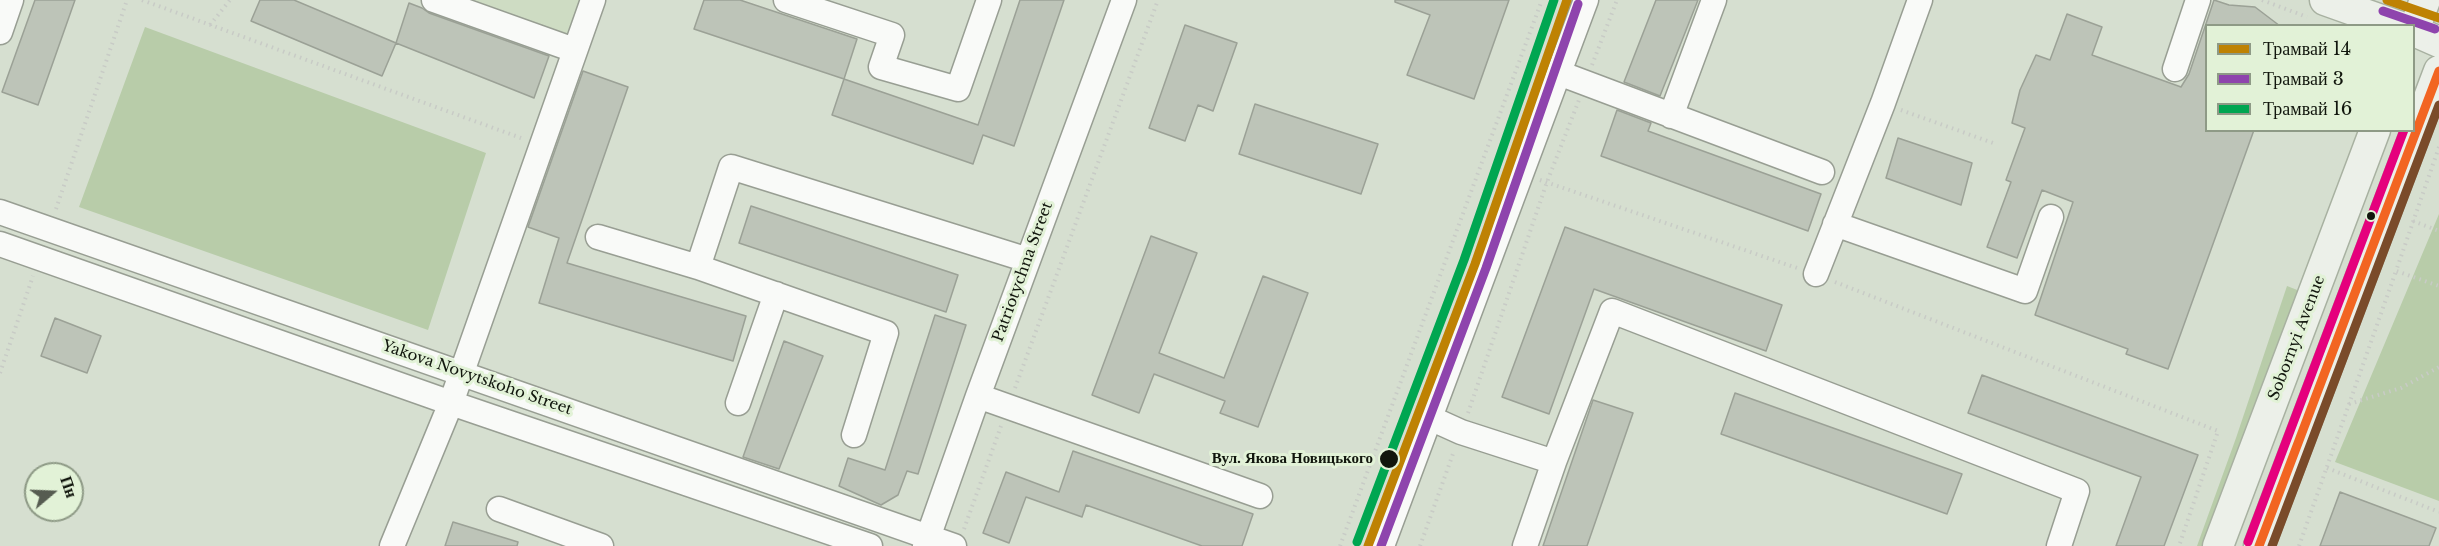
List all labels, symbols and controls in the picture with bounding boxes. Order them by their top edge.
legend [2205,24,2415,132]
text: Трамвай 14 [2263,38,2351,60]
text: Трамвай 3 [2263,68,2344,90]
text: Трамвай 16 [2263,98,2352,120]
street label: Patriotychna Street [989,200,1057,344]
unlabelled marker [2365,210,2377,222]
street label: Sobornyi Avenue [2265,273,2329,403]
street label: Yakova Novytskoho Street [380,337,574,419]
marker: Вул. Якова Новицького [1378,448,1400,470]
place label: Вул. Якова Новицького [1212,450,1373,468]
north arrow [24,462,84,522]
text: Пн [56,473,82,500]

